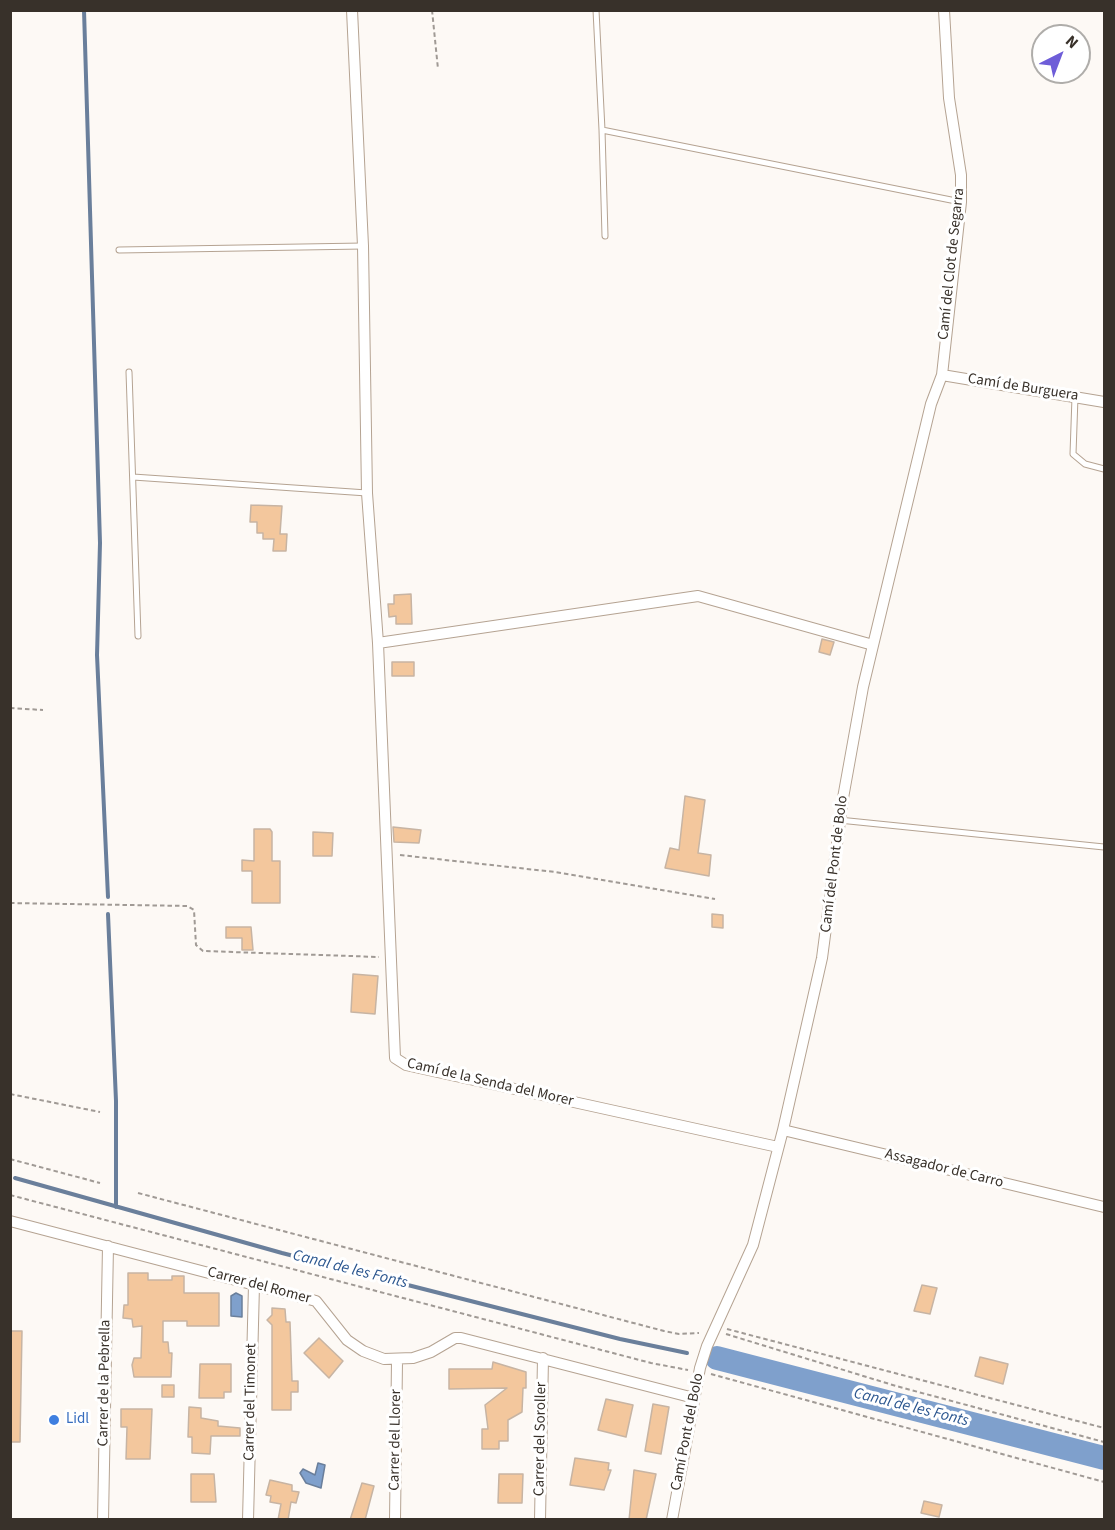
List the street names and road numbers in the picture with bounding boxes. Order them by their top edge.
street label: Camí del Clot de Segarra [935,187,969,341]
street label: Camí de Burguera [966,370,1080,406]
street label: Camí del Pont de Bolo [818,794,852,934]
street label: Camí de la Senda del Morer [405,1055,575,1111]
street label: Assagador de Carro [883,1146,1005,1192]
street label: Carrer del Romer [205,1264,313,1308]
street label: Carrer de la Pebrella [95,1319,115,1447]
street label: Carrer del Timonet [241,1343,261,1461]
street label: Camí Pont del Bolo [668,1372,708,1492]
street label: Carrer del Soroller [531,1382,551,1496]
street label: Carrer del Llorer [386,1389,406,1491]

